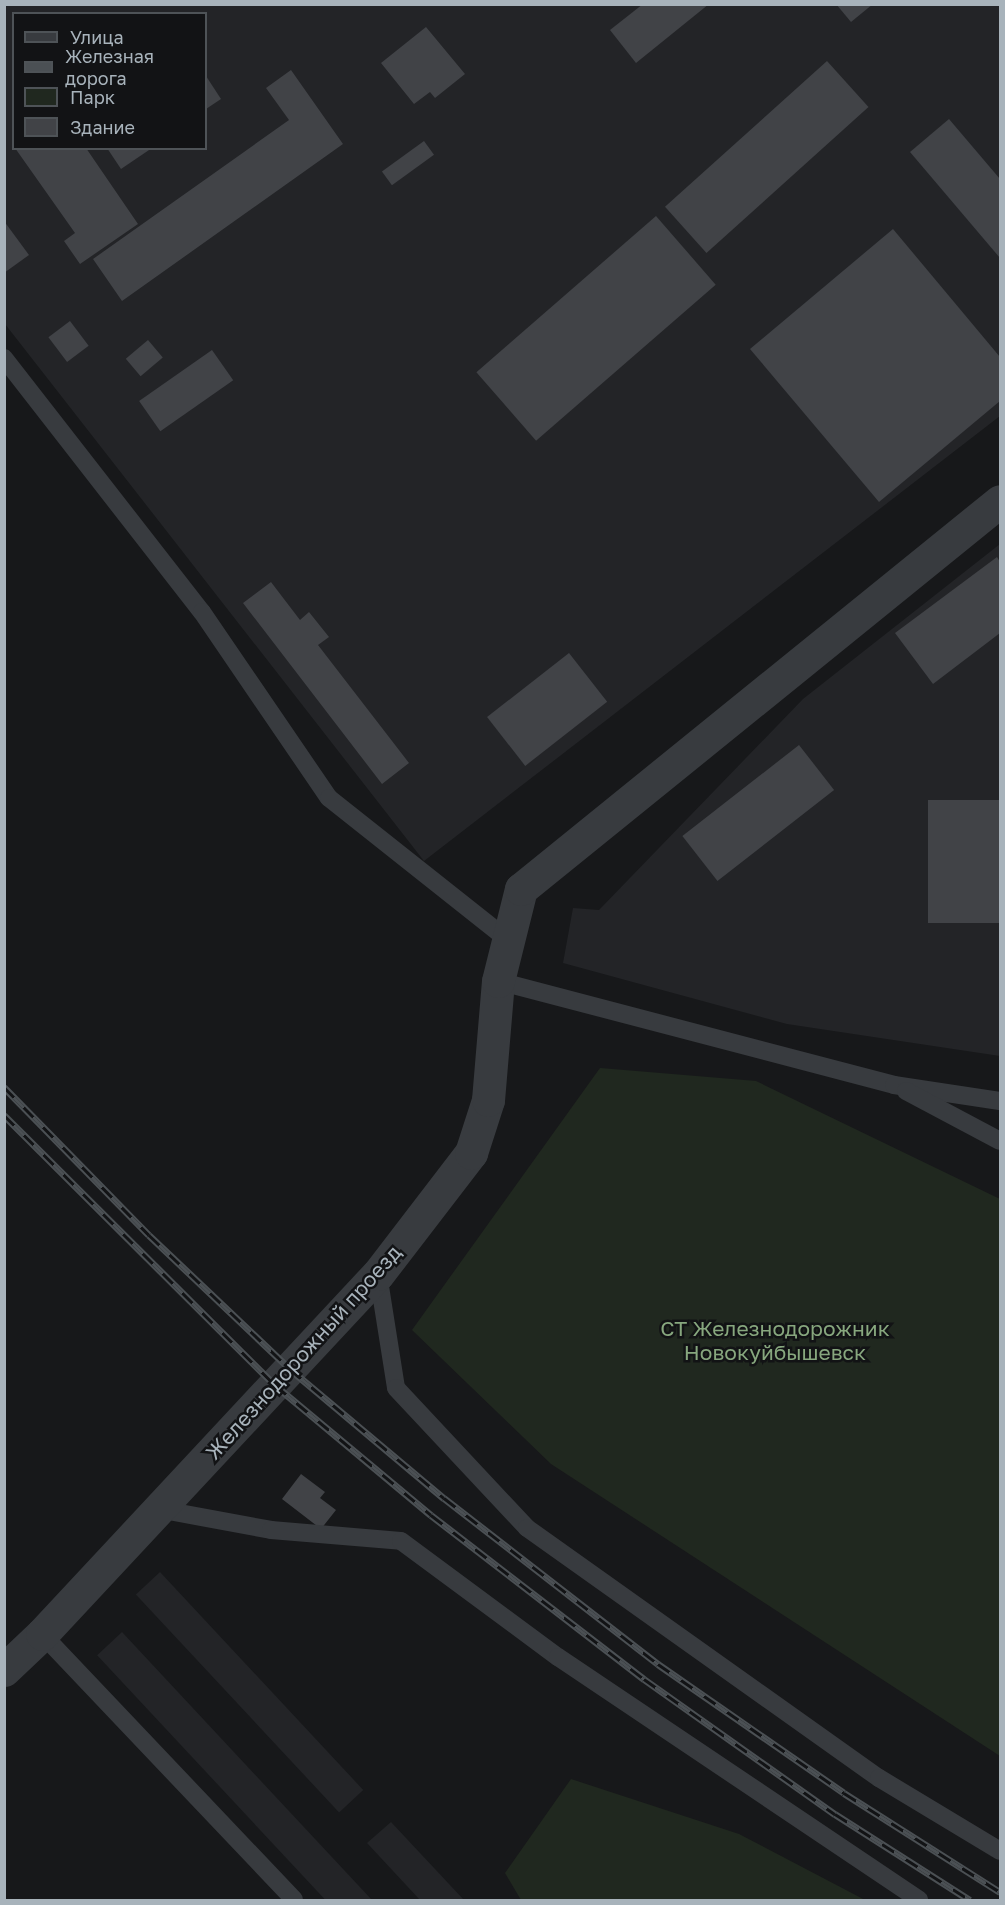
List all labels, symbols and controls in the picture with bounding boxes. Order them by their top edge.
legend [12,12,207,150]
text: Улица [70,26,124,48]
text: Железная дорога [65,45,154,89]
text: Парк [70,86,115,108]
text: Здание [70,116,135,138]
street label: Железнодорожный проезд [200,1240,406,1464]
park label: СТ Железнодорожник Новокуйбышевск [660,1315,890,1365]

